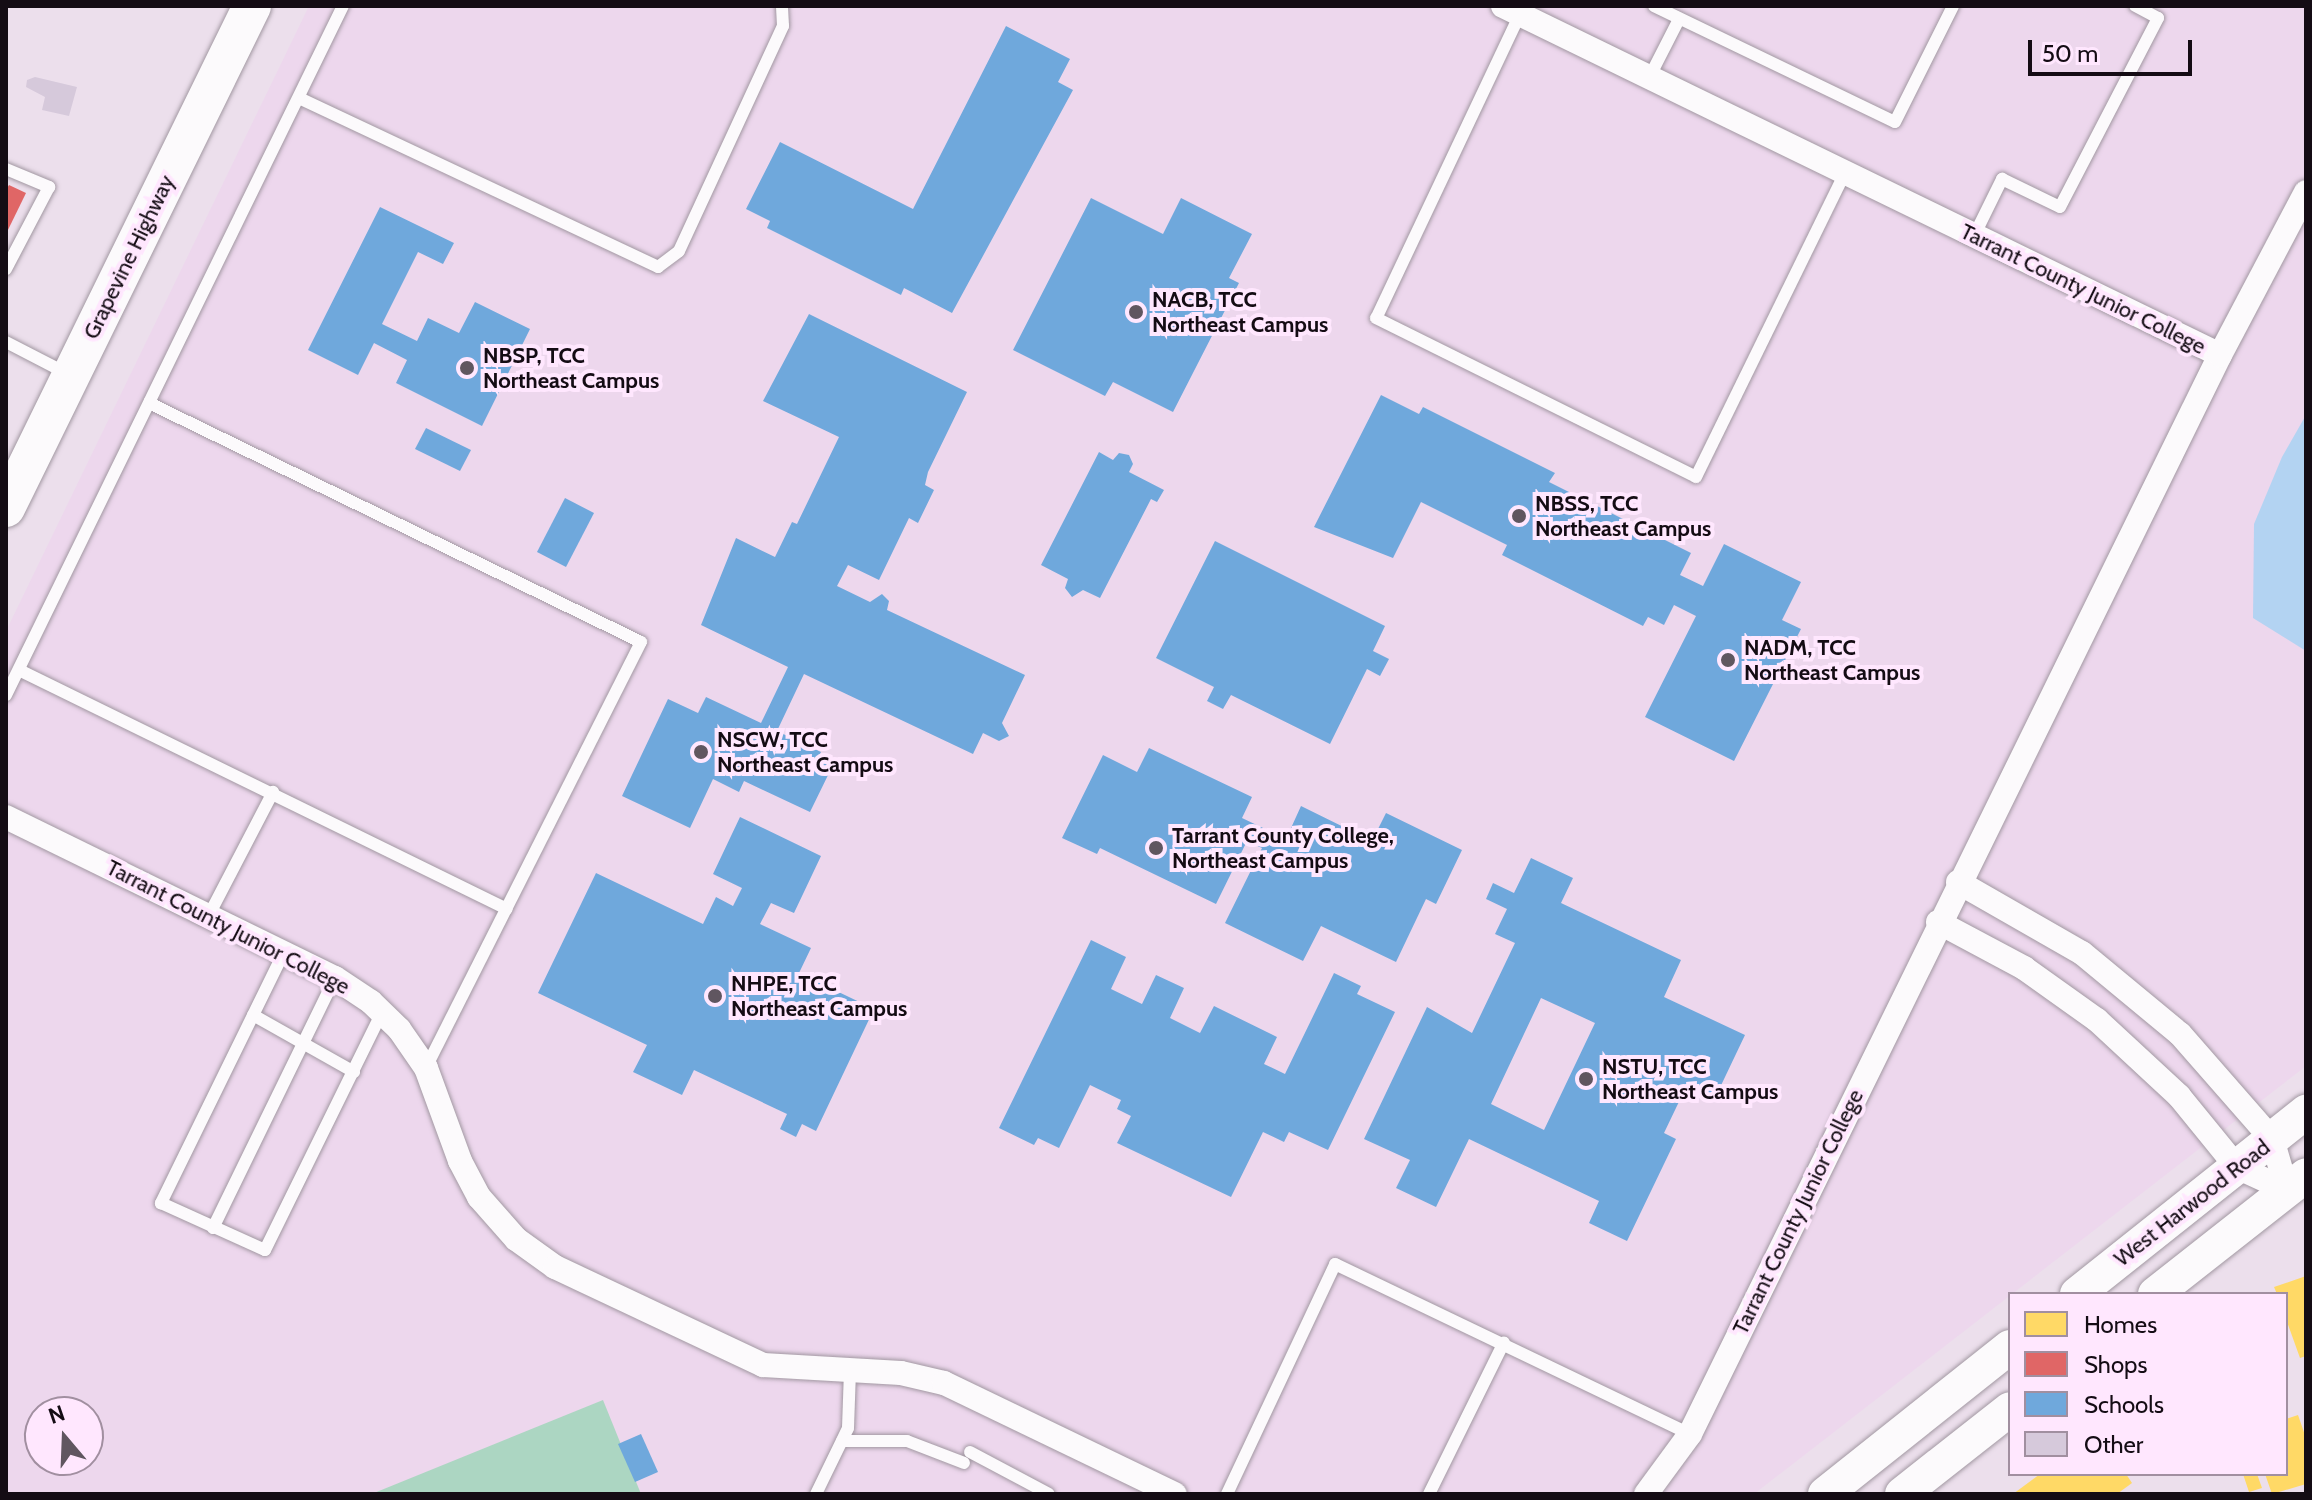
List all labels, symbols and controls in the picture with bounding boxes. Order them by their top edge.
scale bar [2032,24,2196,74]
text: 50 m [2042,39,2098,68]
street label: Grapevine Highway [78,171,180,343]
street label: Tarrant County Junior College [1956,218,2210,360]
place label: NACB, TCC Northeast Campus [1152,286,1328,338]
marker: NACB, TCC Northeast Campus [1127,303,1145,321]
place label: NBSP, TCC Northeast Campus [483,342,659,394]
marker: NBSP, TCC Northeast Campus [458,359,476,377]
place label: NBSS, TCC Northeast Campus [1535,490,1711,542]
marker: NBSS, TCC Northeast Campus [1510,507,1528,525]
place label: NADM, TCC Northeast Campus [1744,634,1920,686]
marker: NADM, TCC Northeast Campus [1719,651,1737,669]
place label: NSCW, TCC Northeast Campus [717,726,893,778]
marker: NSCW, TCC Northeast Campus [692,743,710,761]
place label: Tarrant County College, Northeast Campus [1172,822,1394,874]
marker: Tarrant County College, Northeast Campus [1147,839,1165,857]
street label: Tarrant County Junior College [102,854,354,1000]
place label: NHPE, TCC Northeast Campus [731,970,907,1022]
marker: NHPE, TCC Northeast Campus [706,987,724,1005]
place label: NSTU, TCC Northeast Campus [1602,1053,1778,1104]
marker: NSTU, TCC Northeast Campus [1577,1070,1595,1088]
street label: Tarrant County Junior College [1727,1085,1869,1339]
street label: West Harwood Road [2109,1134,2275,1272]
legend [2008,1292,2288,1476]
text: Homes [2084,1310,2157,1339]
text: Shops [2084,1350,2147,1379]
text: Schools [2084,1390,2164,1419]
north arrow [24,1396,104,1476]
text: N [45,1399,68,1430]
text: Other [2084,1430,2143,1459]

